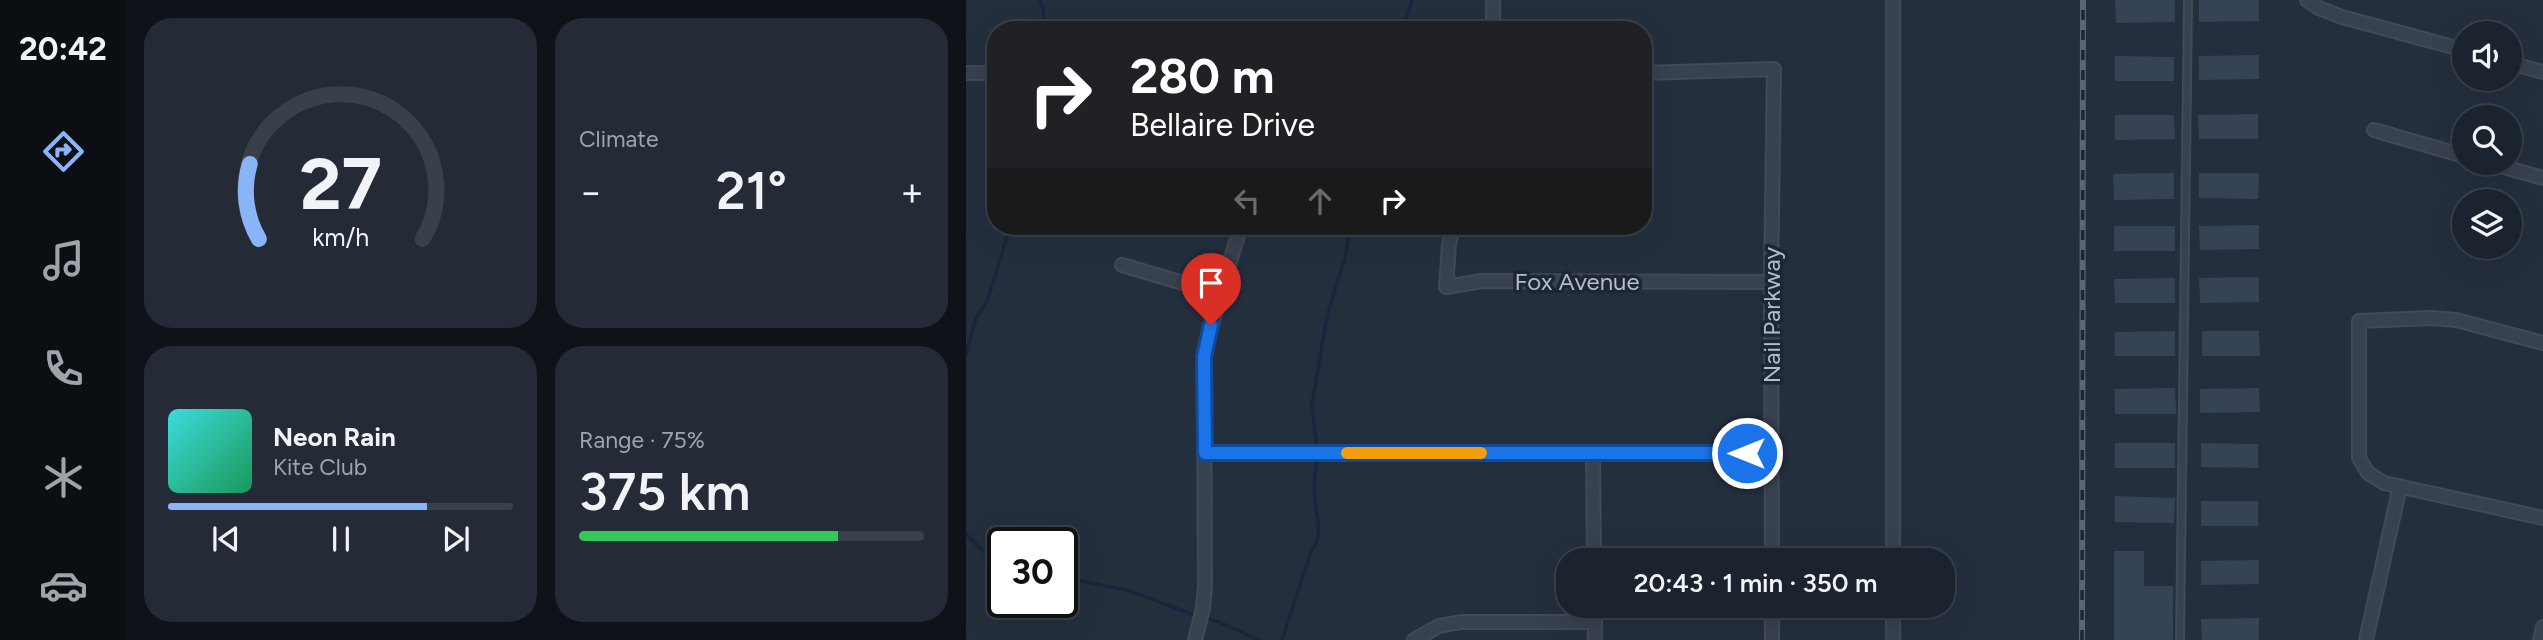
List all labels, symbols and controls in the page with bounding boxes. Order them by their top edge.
map controls [2452,21,2522,259]
button: sound [2452,21,2522,91]
text: 20:42 [19,30,107,68]
text: 280 m [1130,46,1275,105]
icon: right [1015,49,1106,140]
button: search [2452,105,2522,175]
text: Bellaire Drive [1130,106,1315,144]
text: Climate [579,125,658,153]
icon: directions [39,127,88,176]
text: 27 [299,140,382,227]
text: 21° [716,160,787,222]
text: − [579,169,603,215]
text: + [900,169,924,215]
icon: left [1228,182,1266,220]
icon: ahead [1301,182,1339,220]
icon: right [1374,182,1412,220]
button: layers [2452,189,2522,259]
text: km/h [312,222,369,252]
icon: music [39,236,88,285]
street label: Nail Parkway [1757,246,1786,383]
pin [1181,253,1241,325]
icon: arrive [1192,264,1230,302]
street label: Fox Avenue [1514,267,1640,296]
icon: phone [39,344,88,393]
position arrow [1710,416,1784,490]
text: Neon Rain [273,421,396,453]
text: Range · 75% [579,426,705,454]
icon: climate [39,453,88,502]
text: Kite Club [273,453,367,481]
text: 375 km [579,461,751,523]
icon: previous [207,520,245,558]
icon: pause [322,520,360,558]
icon: next [437,520,475,558]
speed limit sign: 30 [987,527,1078,618]
icon: car [39,561,88,610]
text: 20:43 · 1 min · 350 m [1634,567,1877,599]

